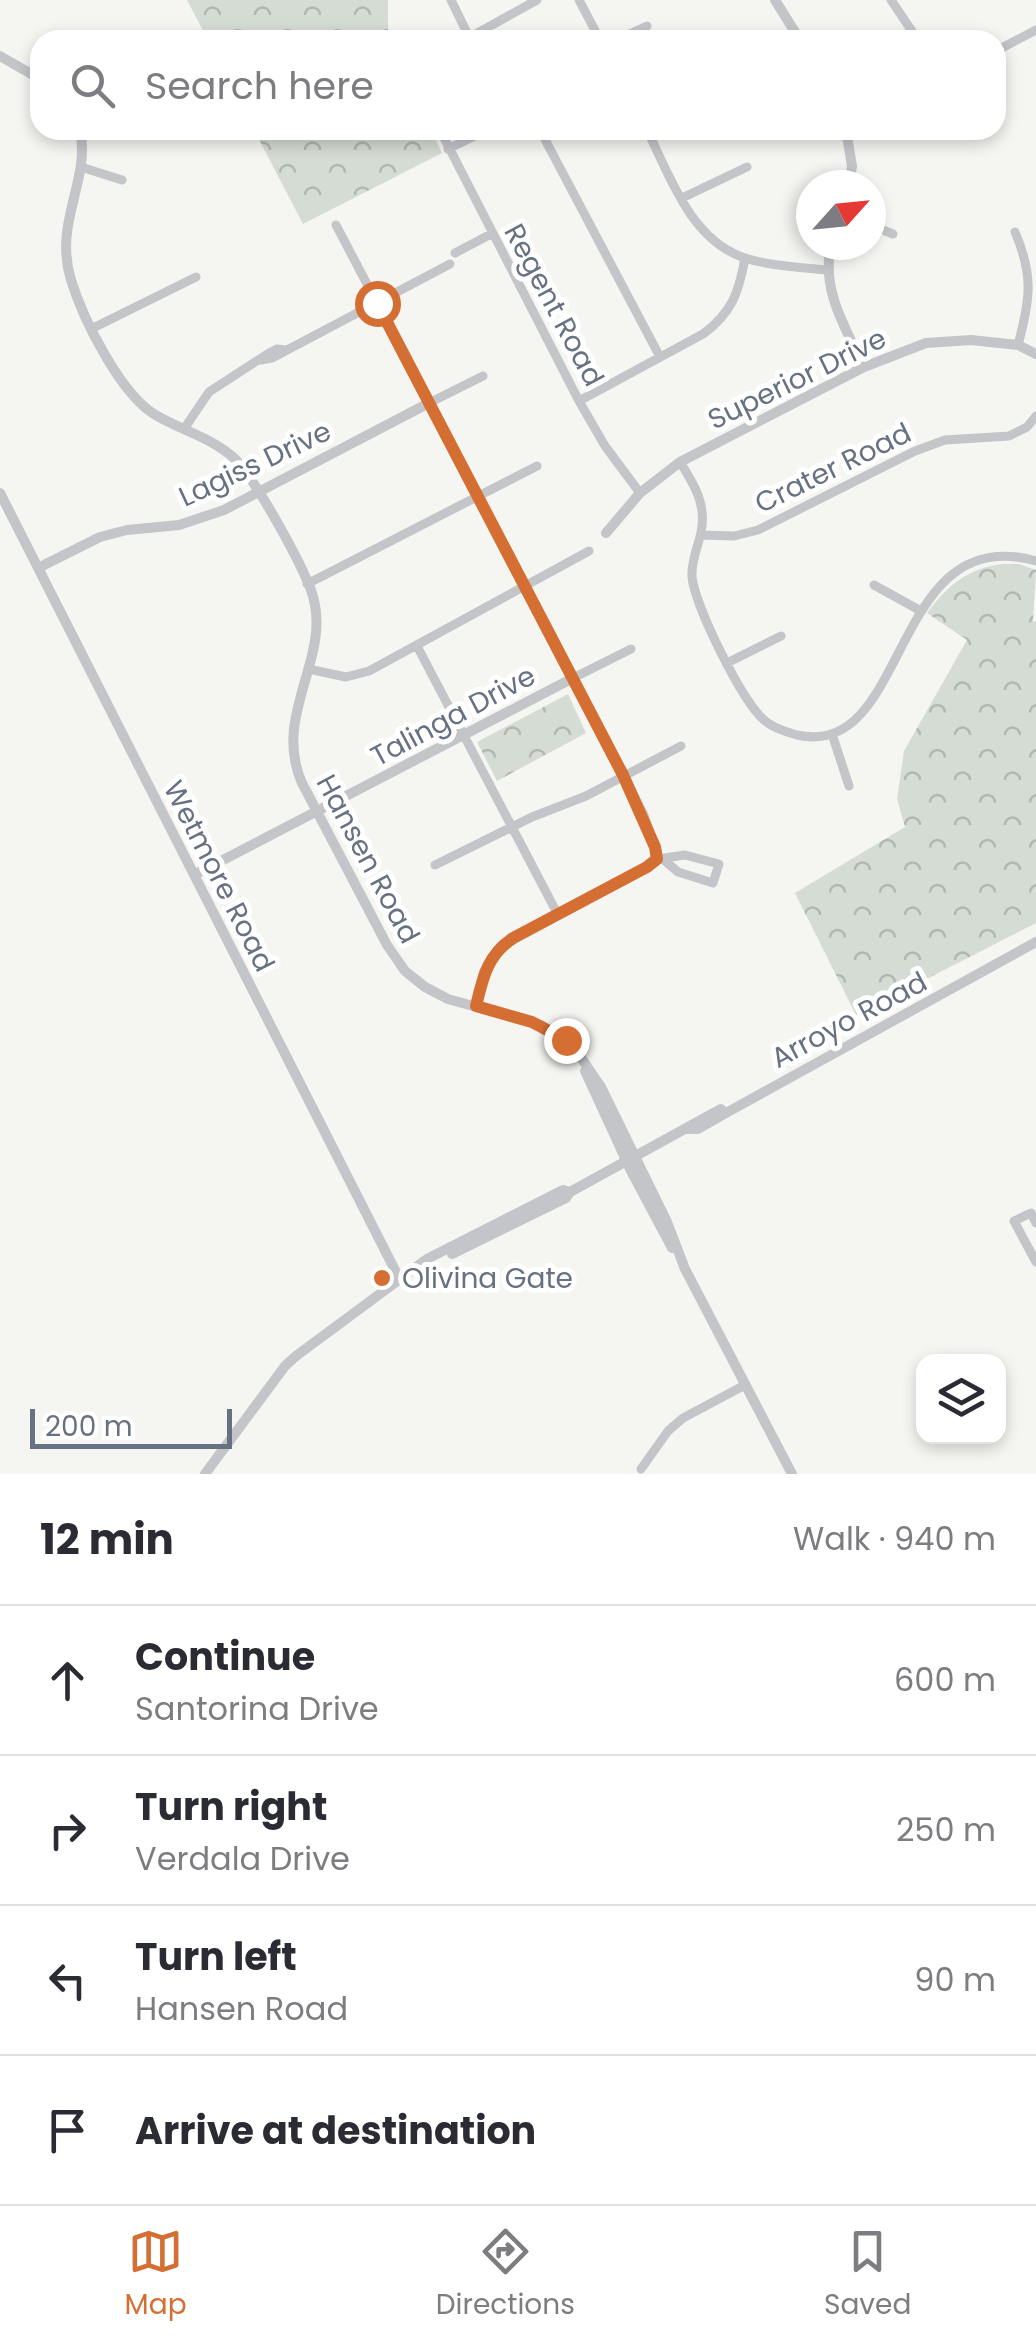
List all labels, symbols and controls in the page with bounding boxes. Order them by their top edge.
search box [30,30,1006,140]
icon: search [65,58,120,113]
text: Search here [145,59,374,112]
north arrow [796,170,886,260]
street label: Regent Road [495,217,613,393]
route start [355,281,401,327]
street label: Superior Drive [701,319,893,439]
street label: Lagiss Drive [173,412,337,516]
street label: Crater Road [748,413,918,523]
street label: Talinga Drive [364,656,542,776]
street label: Hansen Road [307,768,429,950]
street label: Wetmore Road [154,774,284,978]
street label: Arroyo Road [764,962,934,1078]
route end [544,1018,590,1064]
place label: Olivina Gate [402,1259,573,1298]
marker: Olivina Gate [371,1267,393,1289]
map controls [916,1354,1006,1444]
button: layers [916,1354,1006,1444]
scale bar [30,1404,232,1448]
text: 200 m [45,1407,133,1446]
text: 12 min [40,1510,174,1569]
text: Walk · 940 m [793,1516,996,1561]
text: Continue [135,1630,315,1683]
icon: ahead [40,1653,95,1708]
text: 600 m [894,1657,996,1702]
text: Santorina Drive [135,1686,379,1731]
text: Turn right [135,1780,327,1833]
icon: right [40,1803,95,1858]
text: 250 m [896,1807,996,1852]
text: Verdala Drive [135,1836,350,1881]
text: Turn left [135,1930,297,1983]
icon: left [40,1953,95,2008]
text: 90 m [914,1957,996,2002]
text: Hansen Road [135,1986,348,2031]
icon: arrive [40,2103,95,2158]
text: Arrive at destination [135,2104,536,2157]
tab: Map [125,2224,187,2326]
tab: Directions [436,2224,575,2326]
tab: Saved [824,2224,911,2326]

